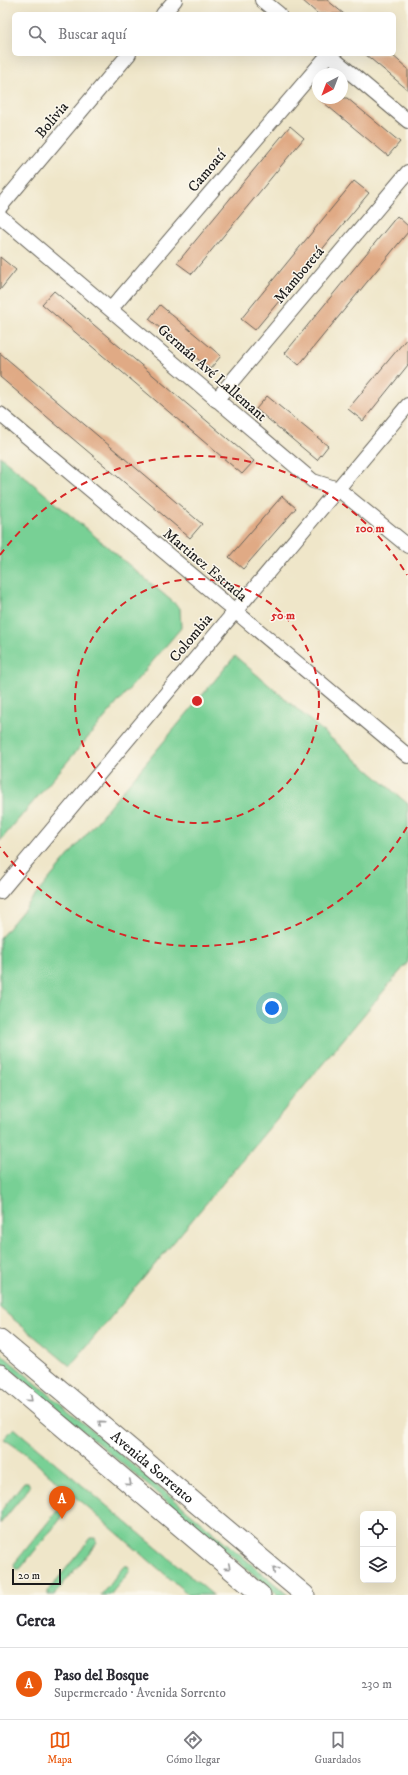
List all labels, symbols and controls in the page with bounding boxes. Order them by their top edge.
search box [12,12,396,56]
icon: search [26,23,48,45]
text: Buscar aquí [58,25,126,44]
north arrow [312,68,348,104]
street label: Bolivia [31,97,73,142]
street label: Camoatí [184,145,231,196]
street label: Mamboretá [270,242,329,307]
street label: Germán Avé Lallemant [153,320,271,426]
text: 100 m [356,521,384,536]
street label: Martinez Estrada [159,524,252,606]
text: 50 m [270,608,295,623]
street label: Colombia [165,609,217,666]
centre of rings [190,694,204,708]
your location [262,998,282,1018]
one-way arrow [25,1395,32,1402]
one-way arrow [98,1421,105,1428]
street label: Avenida Sorrento [107,1426,198,1507]
one-way arrow [124,1479,132,1486]
pin: A [49,1486,75,1519]
map controls [360,1511,396,1583]
button: locate [360,1511,396,1547]
button: layers [360,1547,396,1583]
one-way arrow [224,1563,231,1570]
scale bar [12,1567,61,1586]
one-way arrow [273,1567,280,1574]
text: 20 m [18,1569,40,1583]
text: Cerca [16,1610,55,1632]
text: Paso del Bosque [54,1666,149,1685]
text: A [25,1676,33,1692]
text: 230 m [361,1676,392,1692]
text: Supermercado · Avenida Sorrento [54,1685,226,1701]
tab: Mapa [47,1729,72,1767]
tab: Cómo llegar [166,1729,220,1767]
tab: Guardados [314,1729,361,1767]

